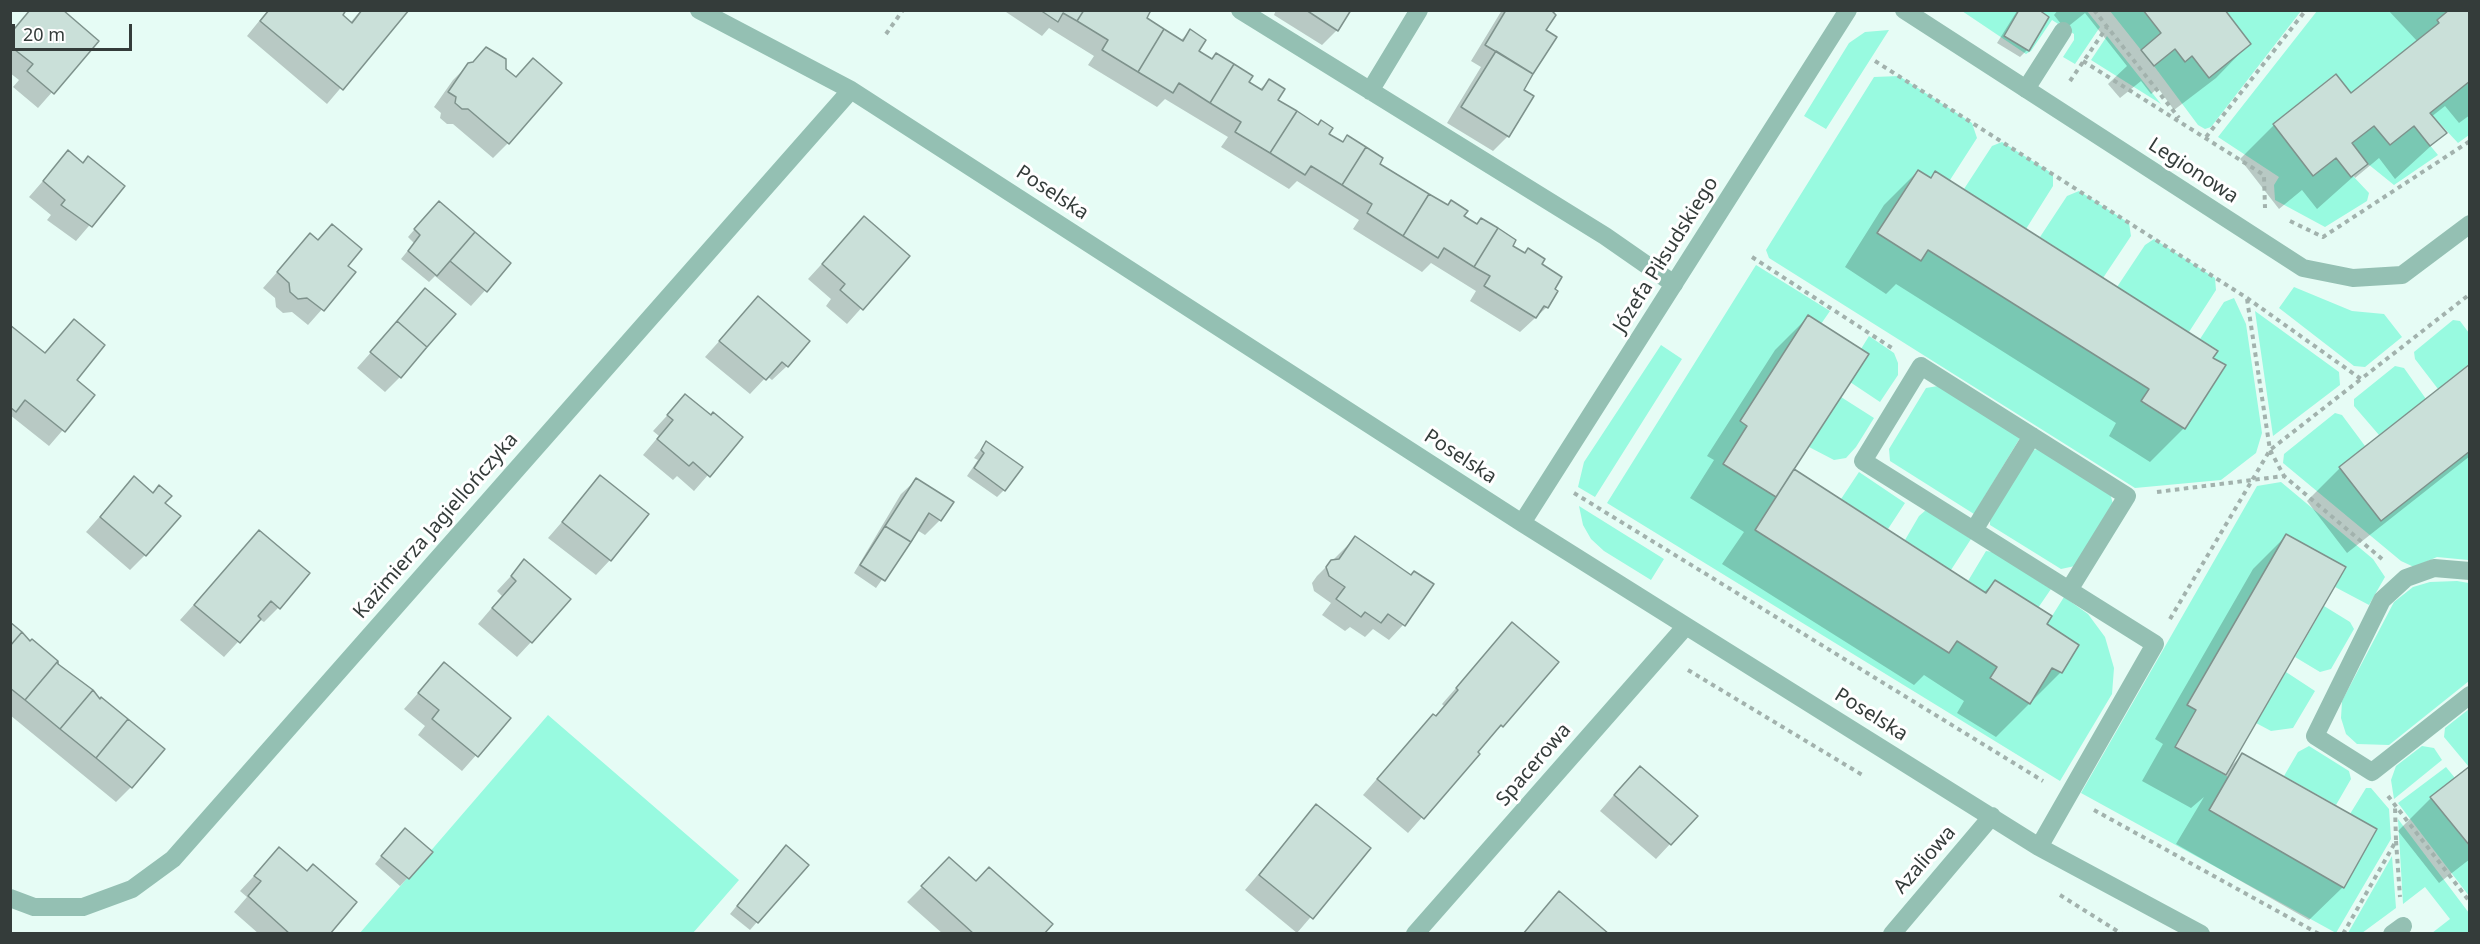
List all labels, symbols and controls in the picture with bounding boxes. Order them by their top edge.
scale bar [15,12,135,50]
text: 20 m [23,22,65,46]
street label: Legionowa [2144,133,2242,209]
street label: Poselska [1011,161,1093,225]
street label: Józefa Piłsudskiego [1608,173,1724,337]
street label: Poselska [1419,425,1501,489]
street label: Kazimierza Jagiellończyka [349,428,523,624]
street label: Poselska [1830,683,1912,747]
street label: Spacerowa [1492,719,1576,811]
street label: Azaliowa [1889,821,1961,899]

